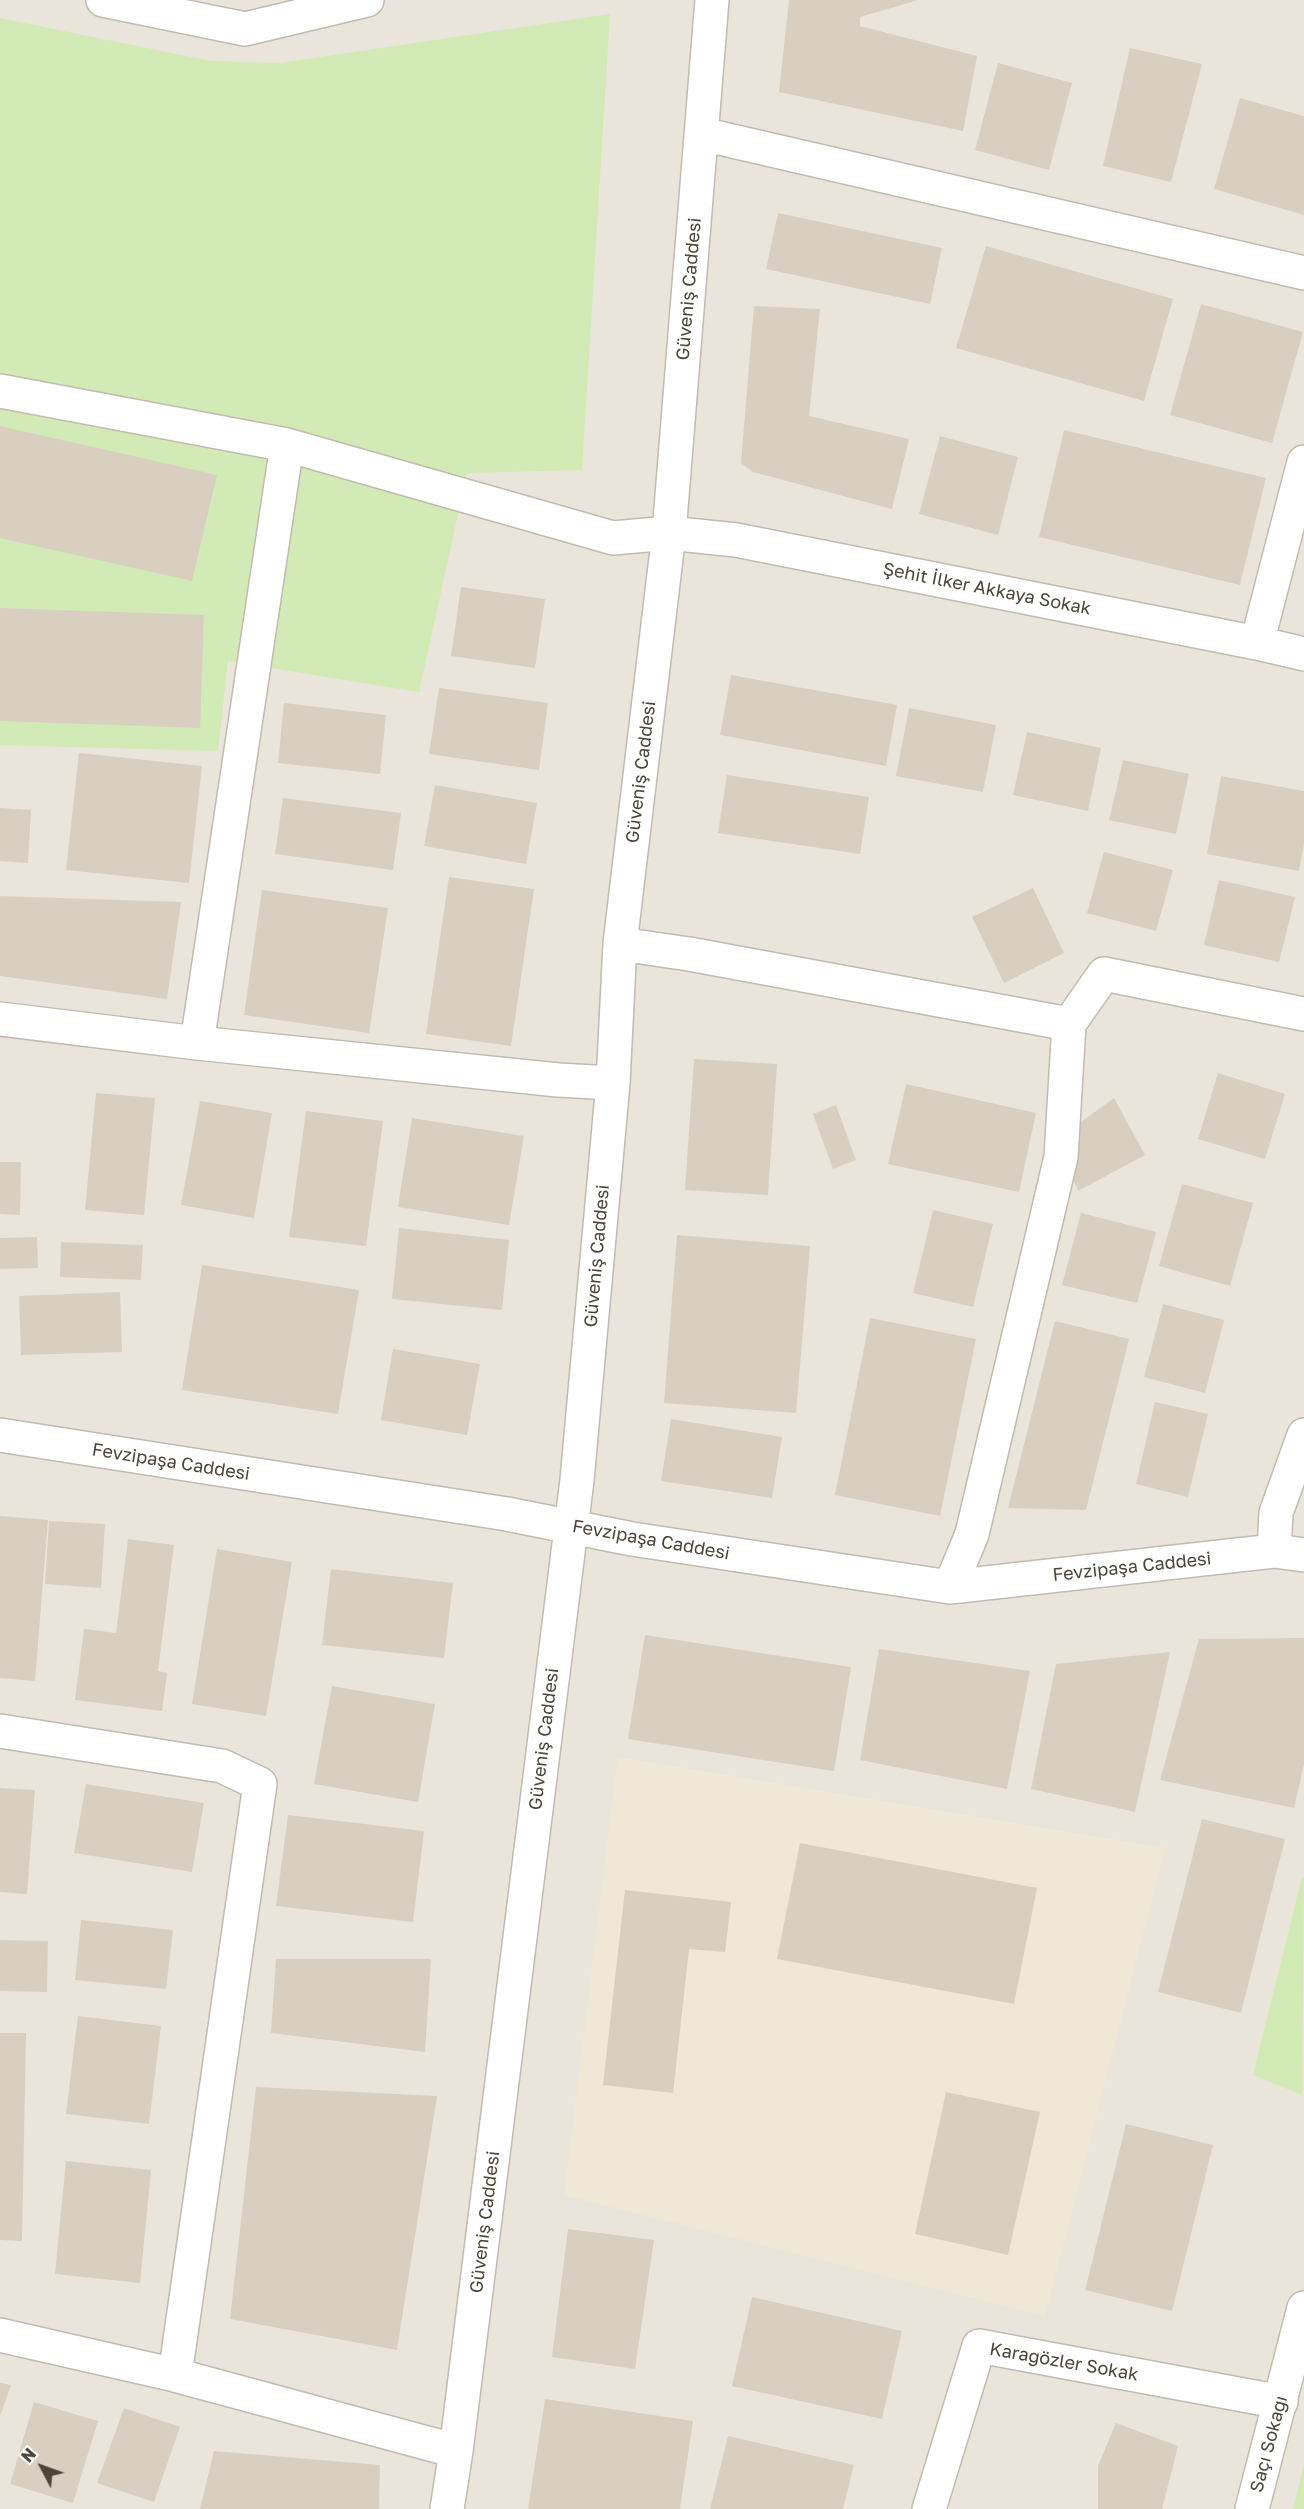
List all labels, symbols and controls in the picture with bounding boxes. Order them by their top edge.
street label: Güveniş Caddesi [672,217,706,361]
street label: Şehit İlker Akkaya Sokak [881,558,1093,620]
street label: Güveniş Caddesi [622,700,660,844]
street label: Güveniş Caddesi [580,1184,614,1328]
street label: Fevzipaşa Caddesi [91,1439,251,1485]
street label: Fevzipaşa Caddesi [571,1516,731,1564]
street label: Fevzipaşa Caddesi [1052,1548,1212,1586]
street label: Güveniş Caddesi [525,1667,563,1811]
street label: Güveniş Caddesi [466,2150,504,2294]
street label: Karagözler Sokak [988,2338,1140,2386]
street label: Saçı Sokağı [1246,2393,1292,2495]
north arrow [12,2437,72,2497]
text: N [17,2444,40,2466]

